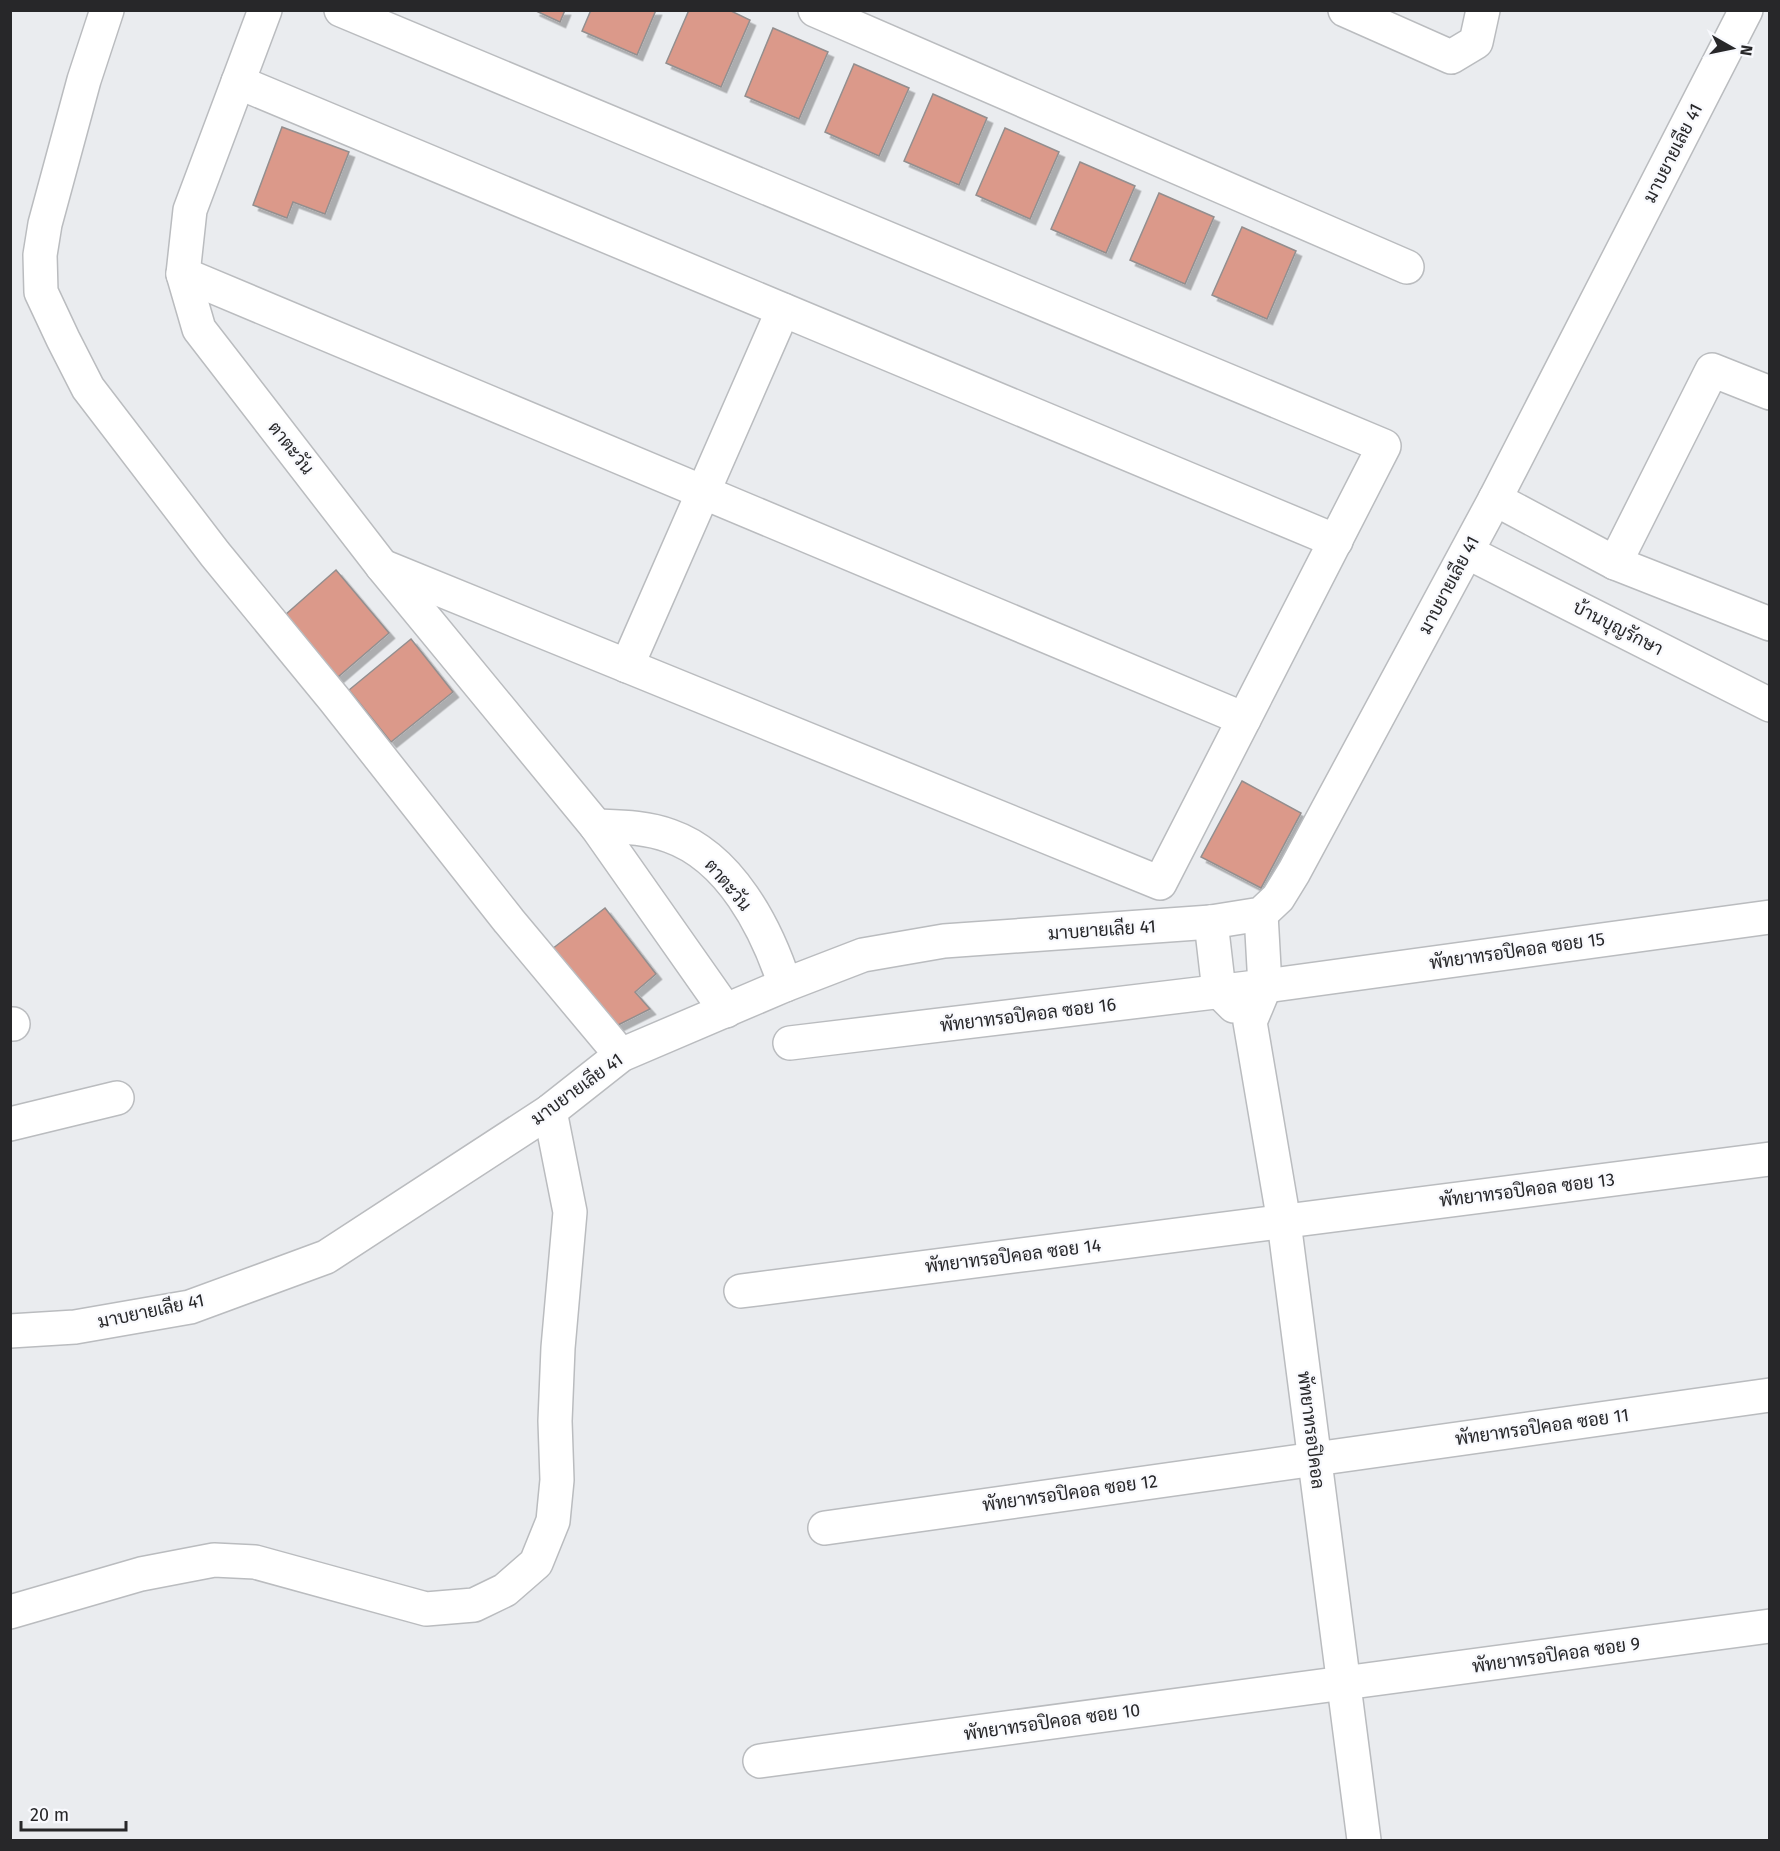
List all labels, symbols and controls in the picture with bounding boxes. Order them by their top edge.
north arrow [1702,18,1762,78]
text: N [1736,44,1757,57]
street label: มาบยายเลีย 41 [1637,99,1707,206]
street label: ตาตะวัน [264,417,318,479]
street label: มาบยายเลีย 41 [1412,531,1484,638]
street label: บ้านบุญรักษา [1569,595,1667,661]
street label: ตาตะวัน [700,855,756,915]
street label: มาบยายเลีย 41 [1047,913,1157,945]
street label: พัทยาทรอปิคอล ซอย 15 [1428,928,1606,974]
street label: พัทยาทรอปิคอล ซอย 16 [939,993,1117,1037]
street label: มาบยายเลีย 41 [526,1047,627,1130]
street label: พัทยาทรอปิคอล ซอย 13 [1438,1168,1616,1212]
street label: พัทยาทรอปิคอล ซอย 14 [924,1234,1103,1278]
street label: มาบยายเลีย 41 [95,1287,206,1333]
street label: พัทยาทรอปิคอล [1293,1370,1329,1490]
street label: พัทยาทรอปิคอล ซอย 11 [1454,1404,1630,1450]
street label: พัทยาทรอปิคอล ซอย 12 [981,1470,1159,1516]
street label: พัทยาทรอปิคอล ซอย 9 [1471,1632,1641,1678]
street label: พัทยาทรอปิคอล ซอย 10 [962,1699,1142,1745]
scale bar [21,1794,126,1832]
text: 20 m [30,1804,69,1826]

